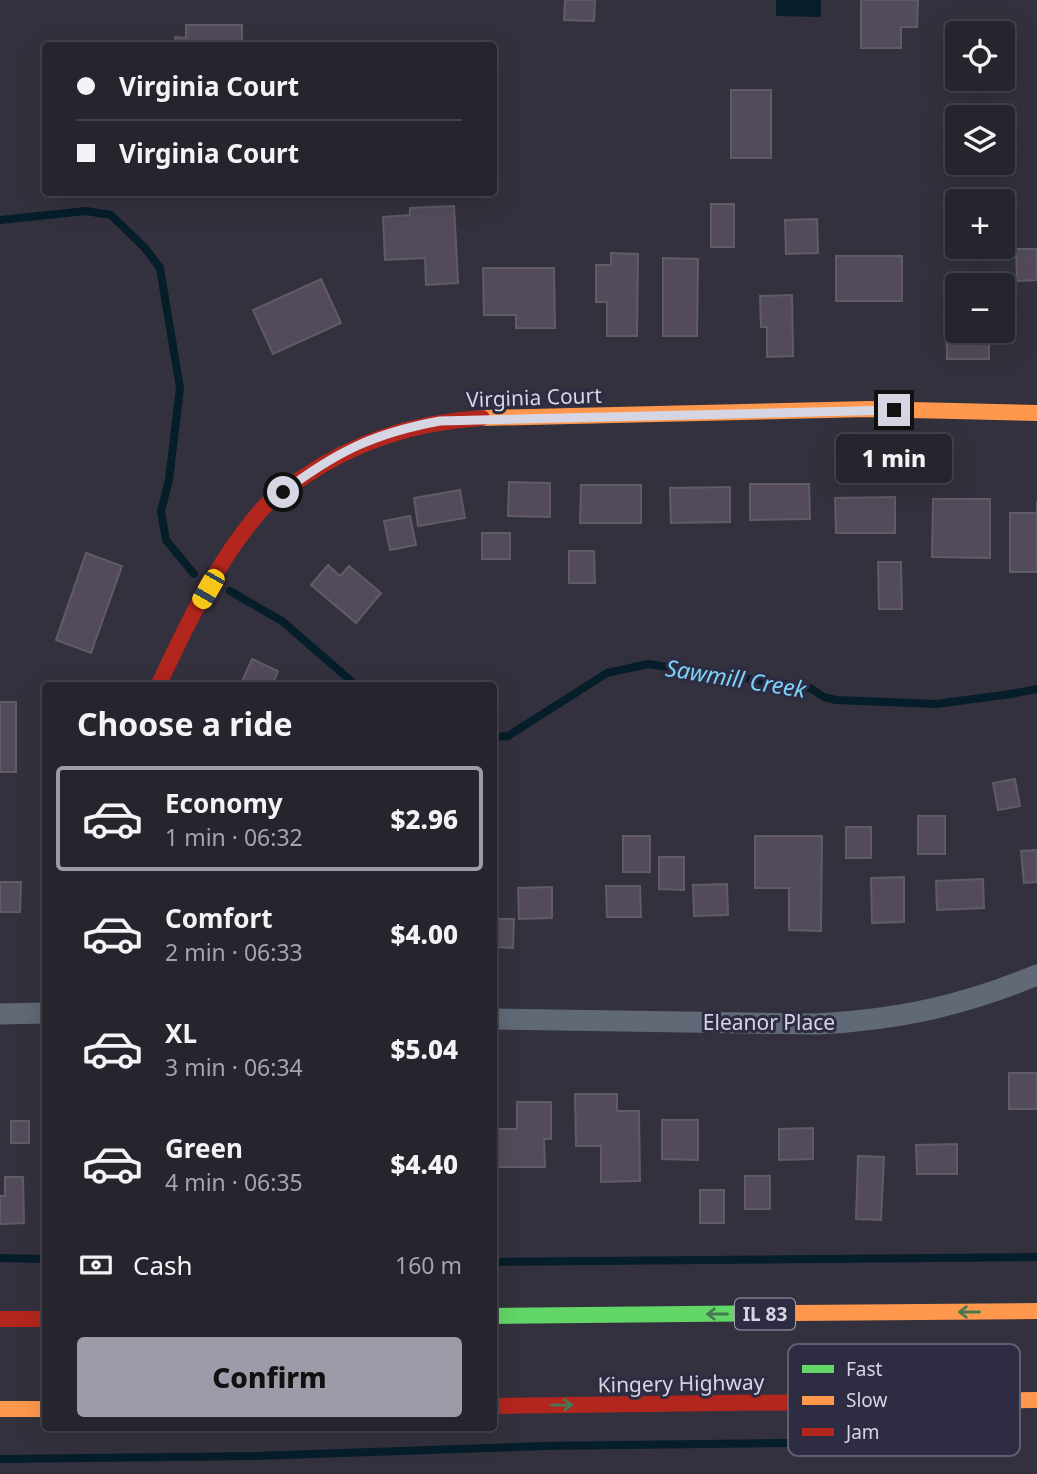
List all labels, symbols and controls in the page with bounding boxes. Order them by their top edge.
map controls [945,21,1015,343]
button: locate [945,21,1015,91]
text: Virginia Court [119,68,299,104]
button: layers [945,105,1015,175]
text: Virginia Court [119,135,299,171]
button: + [945,189,1015,259]
button: − [945,273,1015,343]
street label: Virginia Court [466,381,603,413]
route end [878,394,910,426]
callout: 1 min [836,434,952,484]
text: 1 min [862,442,926,474]
route start [267,476,299,508]
car [189,566,228,612]
water label: Sawmill Creek [663,651,810,705]
text: Choose a ride [77,702,293,745]
text: Economy [165,785,283,821]
icon: car [81,787,144,850]
text: $2.96 [391,801,458,837]
text: 1 min · 06:32 [165,821,303,853]
text: Comfort [165,900,273,936]
icon: car [81,902,144,965]
text: $4.00 [391,916,458,952]
text: 2 min · 06:33 [165,936,303,968]
street label: Eleanor Place [703,1008,835,1036]
text: XL [165,1015,197,1051]
icon: car [81,1017,144,1080]
text: $5.04 [391,1031,458,1067]
text: 3 min · 06:34 [165,1051,303,1083]
text: Green [165,1130,243,1166]
icon: car [81,1132,144,1195]
text: $4.40 [391,1146,458,1182]
text: 4 min · 06:35 [165,1166,303,1198]
icon: cash [77,1246,115,1284]
text: Cash [133,1247,193,1283]
text: 160 m [395,1249,462,1281]
road number: IL 83 [735,1298,795,1330]
one-way arrow [958,1305,981,1319]
one-way arrow [706,1307,729,1321]
button: Confirm [77,1337,462,1417]
legend [788,1344,1020,1456]
text: Fast [846,1356,883,1382]
street label: Kingery Highway [597,1368,765,1398]
text: Slow [846,1387,887,1413]
one-way arrow [550,1398,573,1412]
text: Jam [844,1419,880,1445]

